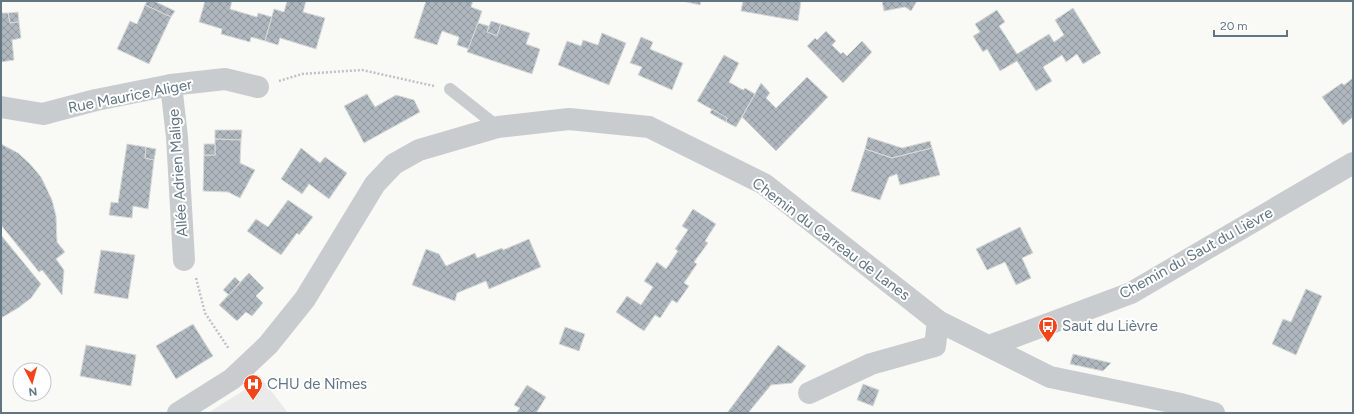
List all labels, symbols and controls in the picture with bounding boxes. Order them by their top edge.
scale bar [1214,12,1287,38]
text: 20 m [1220,19,1248,33]
street label: Rue Maurice Aliger [66,75,194,117]
street label: Allée Adrien Malige [165,108,191,238]
street label: Chemin du Carreau de Lanes [749,174,913,304]
street label: Chemin du Saut du Lièvre [1116,203,1276,303]
bus stop icon: Saut du Lièvre [1037,315,1059,343]
place label: Saut du Lièvre [1062,317,1158,335]
north arrow [12,362,52,402]
hospital icon: CHU de Nîmes [242,373,264,401]
place label: CHU de Nîmes [267,375,367,393]
text: N [28,385,38,398]

